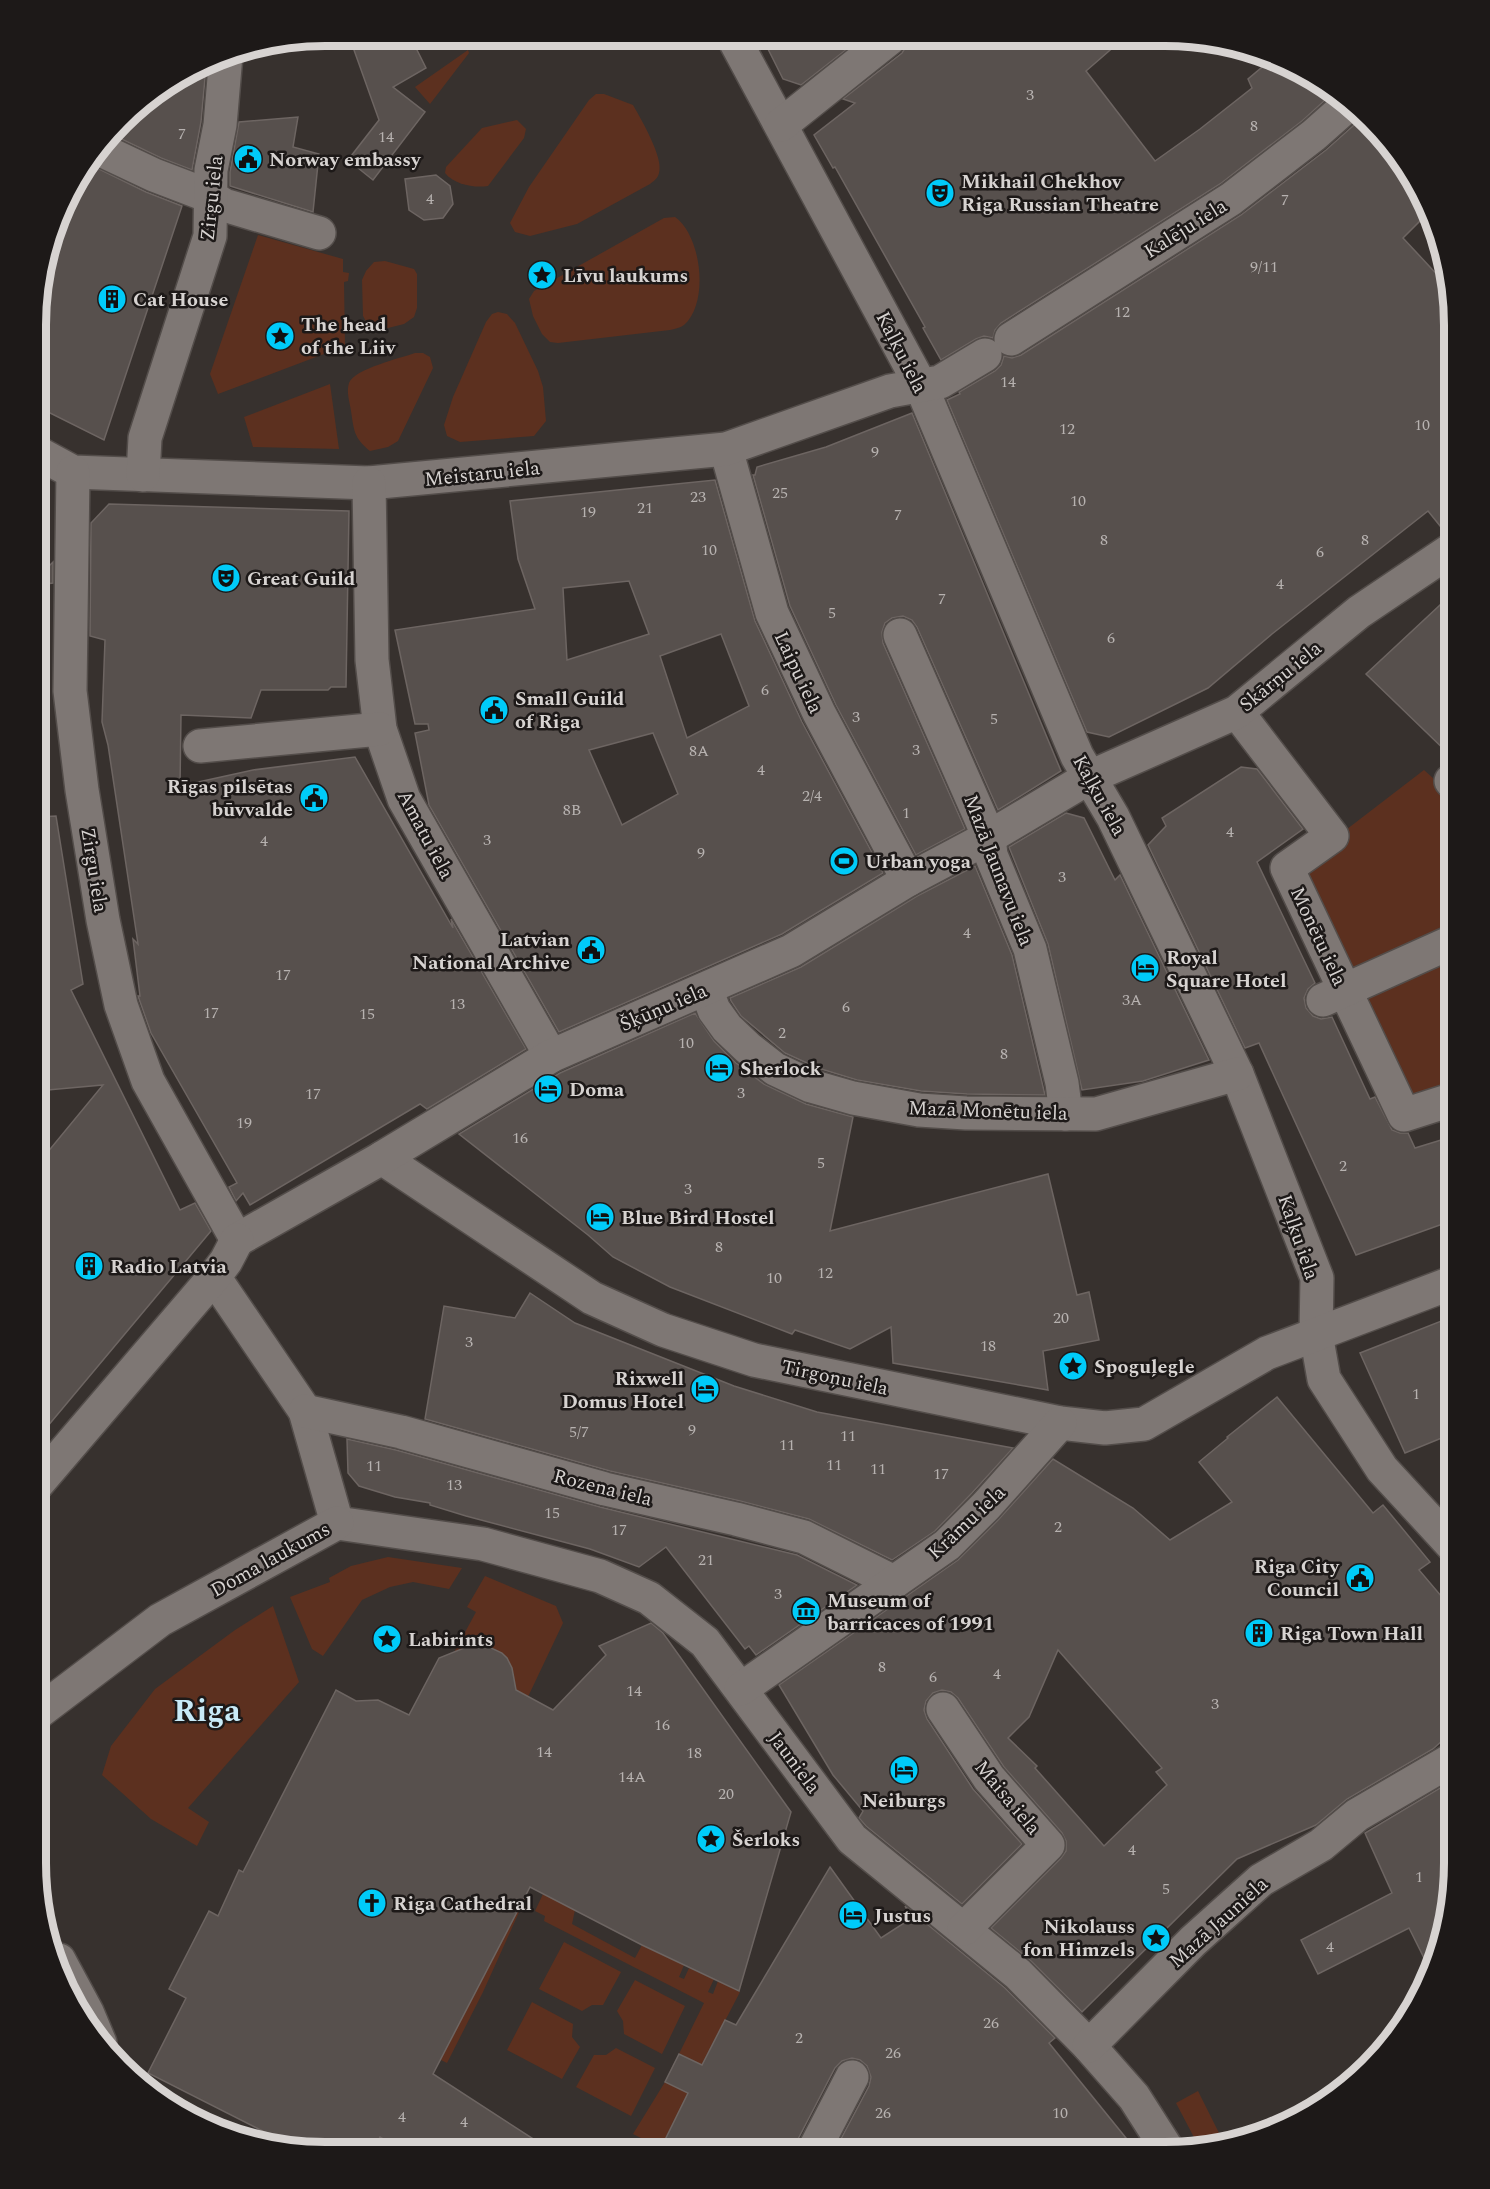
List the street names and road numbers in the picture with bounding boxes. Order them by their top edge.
street label: Zirgu iela [193,154,231,242]
street label: Kalēju iela [1138,191,1233,266]
street label: Kaļķu iela [868,306,935,399]
street label: Meistaru iela [423,453,542,495]
street label: Laipu iela [766,626,830,719]
street label: Skārņu iela [1233,634,1329,719]
street label: Kaļķu iela [1065,750,1134,842]
street label: Amatu iela [389,785,461,884]
street label: Mazā Jaunavu iela [955,790,1041,951]
street label: Zirgu iela [72,825,116,915]
street label: Monētu iela [1282,882,1354,991]
street label: Šķūņu iela [615,976,712,1040]
street label: Mazā Monētu iela [908,1093,1068,1129]
street label: Kaļķu iela [1269,1191,1327,1284]
street label: Tirgoņu iela [779,1352,891,1404]
street label: Rozena iela [550,1461,656,1515]
street label: Krāmu iela [921,1478,1013,1567]
street label: Doma laukums [205,1514,336,1605]
street label: Jauniela [761,1725,828,1800]
street label: Maisa iela [967,1753,1048,1842]
street label: Mazā Jauniela [1162,1870,1275,1976]

